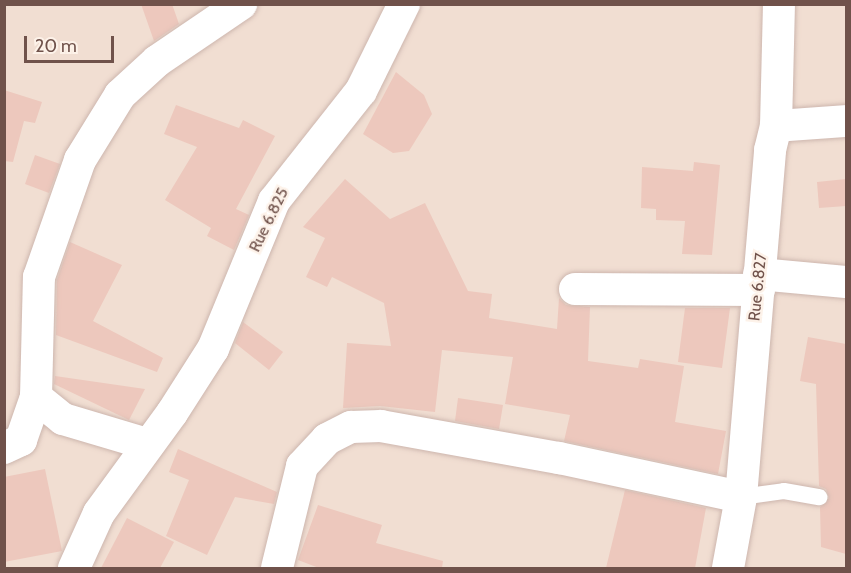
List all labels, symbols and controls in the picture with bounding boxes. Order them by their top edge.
scale bar [27,24,117,62]
text: 20 m [35,35,77,57]
street label: Rue 6.825 [245,185,293,255]
street label: Rue 6.827 [745,252,771,322]

